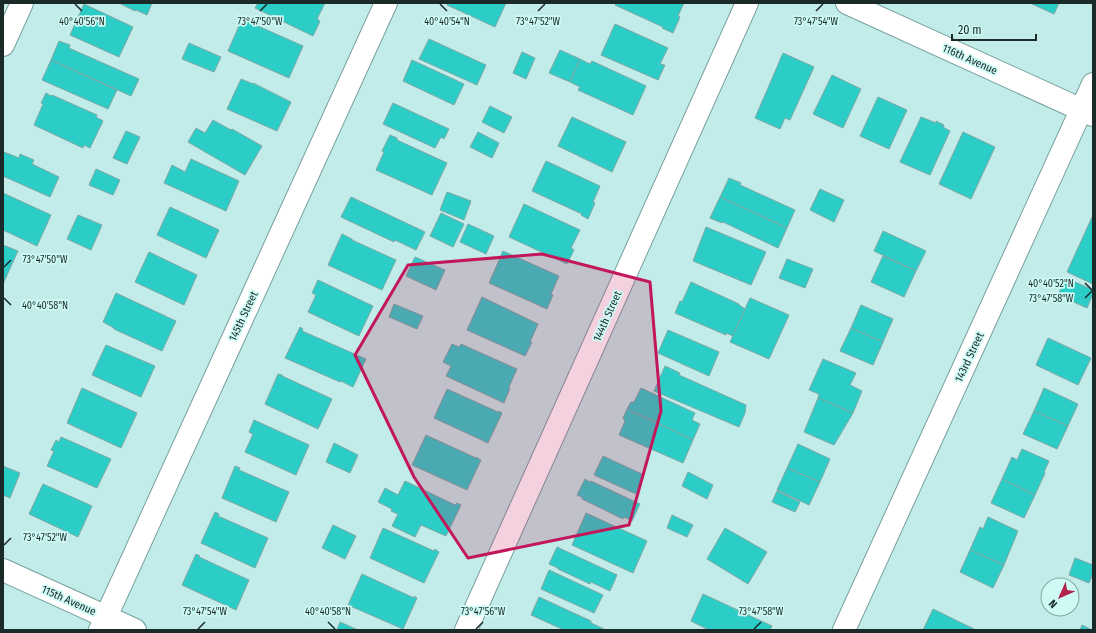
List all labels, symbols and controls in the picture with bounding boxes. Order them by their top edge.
text: 40°40'56"N [59,16,105,28]
text: 73°47'50"W [238,16,283,28]
text: 40°40'54"N [424,16,470,28]
text: 73°47'52"W [516,16,561,28]
text: 73°47'54"W [794,16,839,28]
scale bar [952,16,1036,42]
text: 20 m [958,23,982,37]
street label: 116th Avenue [940,42,999,77]
text: 73°47'50"W [23,254,68,266]
text: 40°40'52"N [1028,278,1074,290]
street label: 145th Street [226,289,261,343]
street label: 144th Street [591,289,625,343]
text: 73°47'58"W [1029,293,1074,305]
text: 40°40'58"N [22,300,68,312]
street label: 143rd Street [952,330,987,384]
text: 73°47'52"W [23,532,68,544]
north arrow [1040,577,1080,617]
street label: 115th Avenue [39,583,98,618]
text: N [1046,597,1060,611]
text: 73°47'54"W [183,606,228,618]
text: 40°40'58"N [305,606,351,618]
text: 73°47'56"W [461,606,506,618]
text: 73°47'58"W [739,606,784,618]

